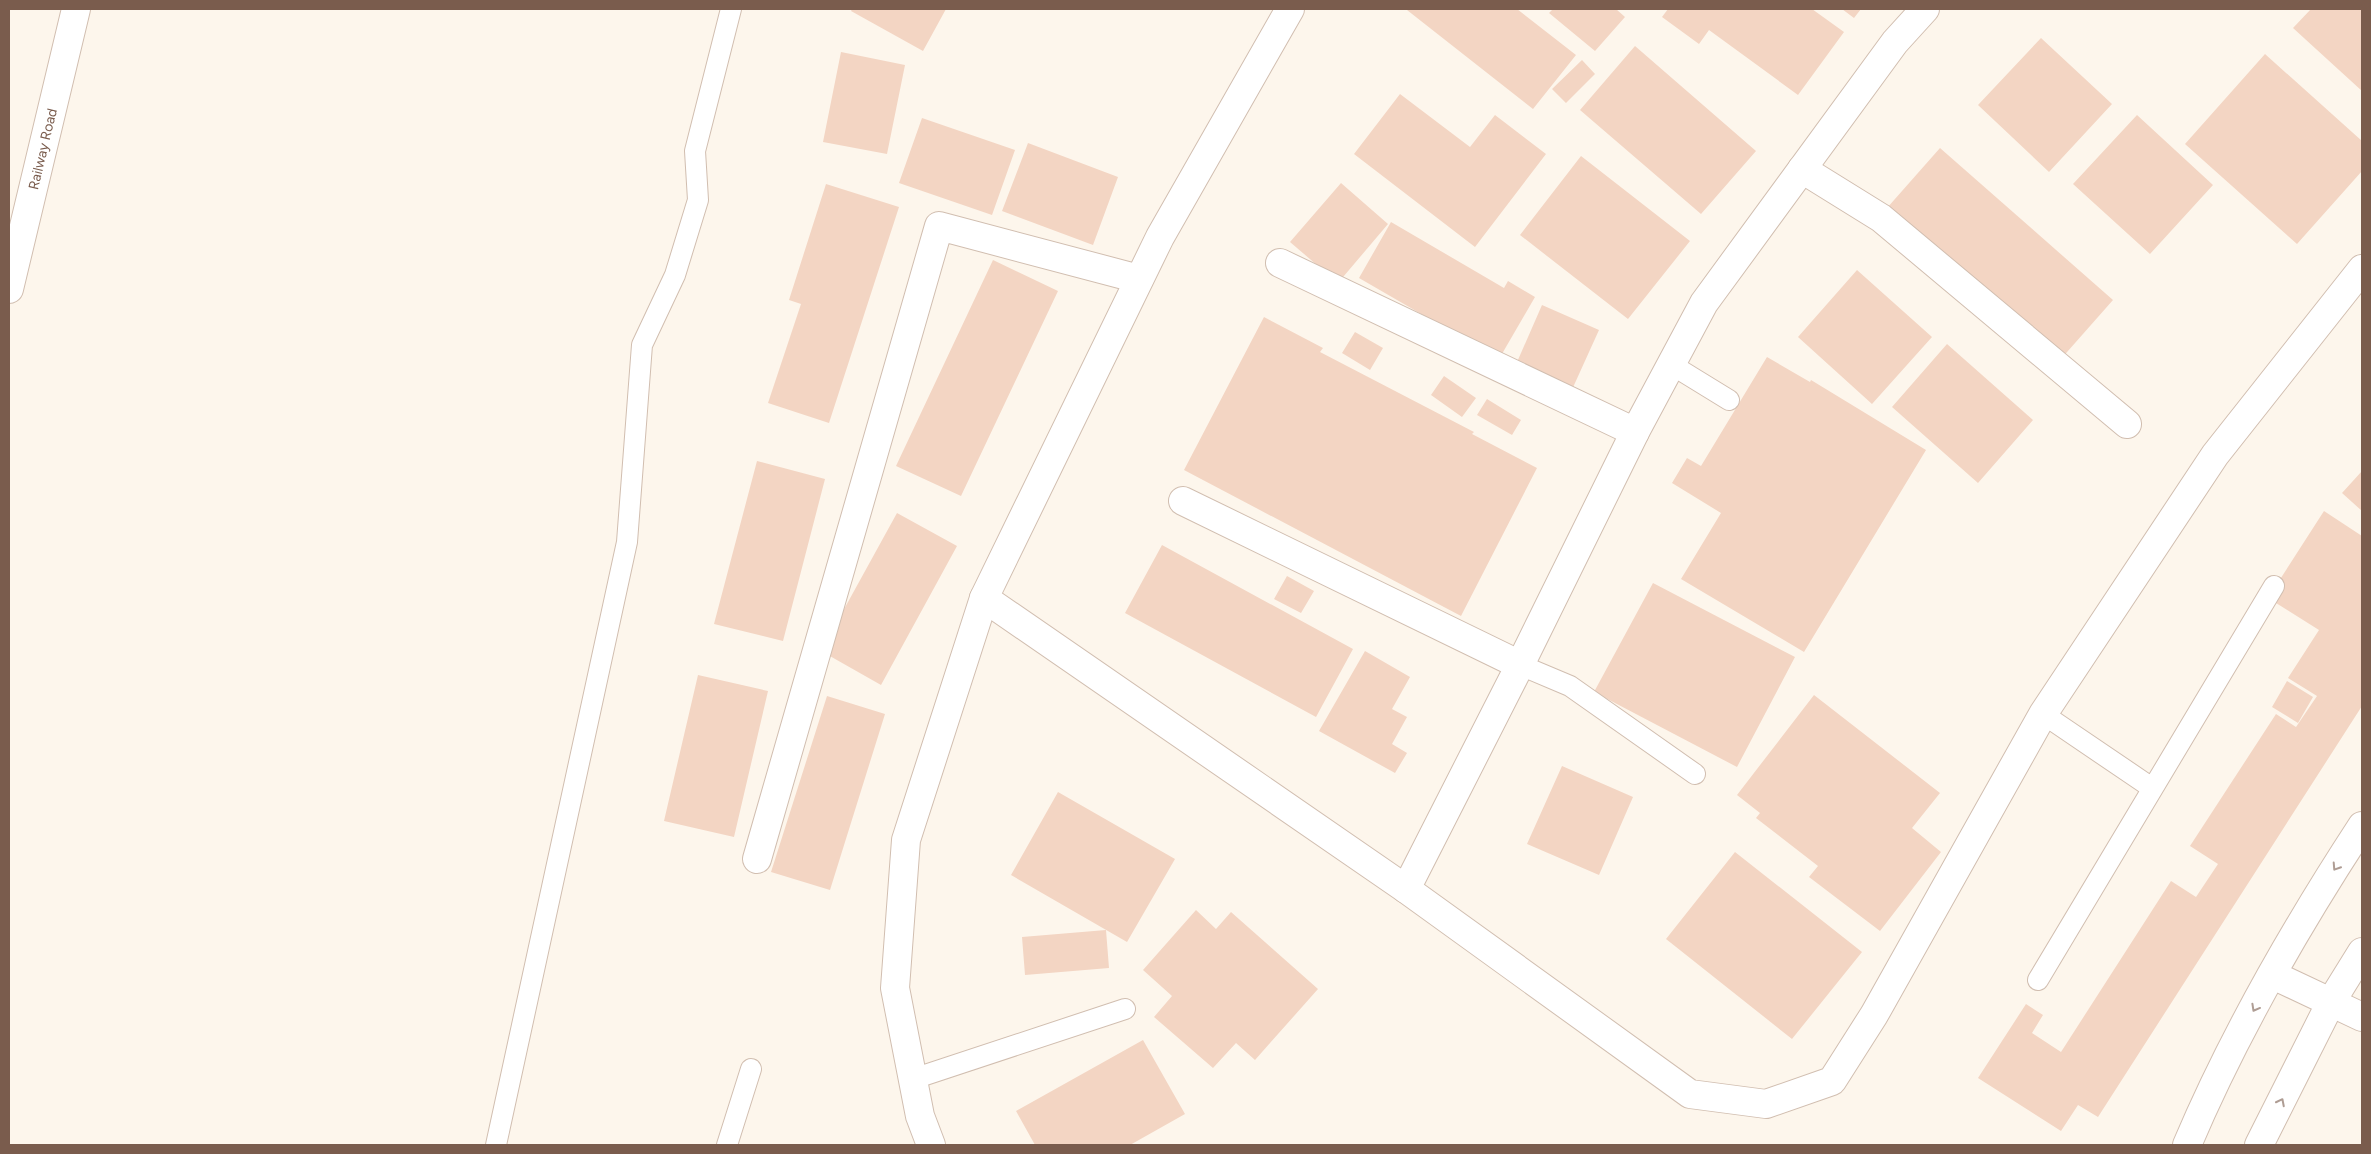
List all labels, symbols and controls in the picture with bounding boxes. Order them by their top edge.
street label: Railway Road [25,107,61,192]
one-way arrow [2333,861,2342,870]
one-way arrow [2251,1002,2261,1011]
one-way arrow [2275,1098,2285,1107]

